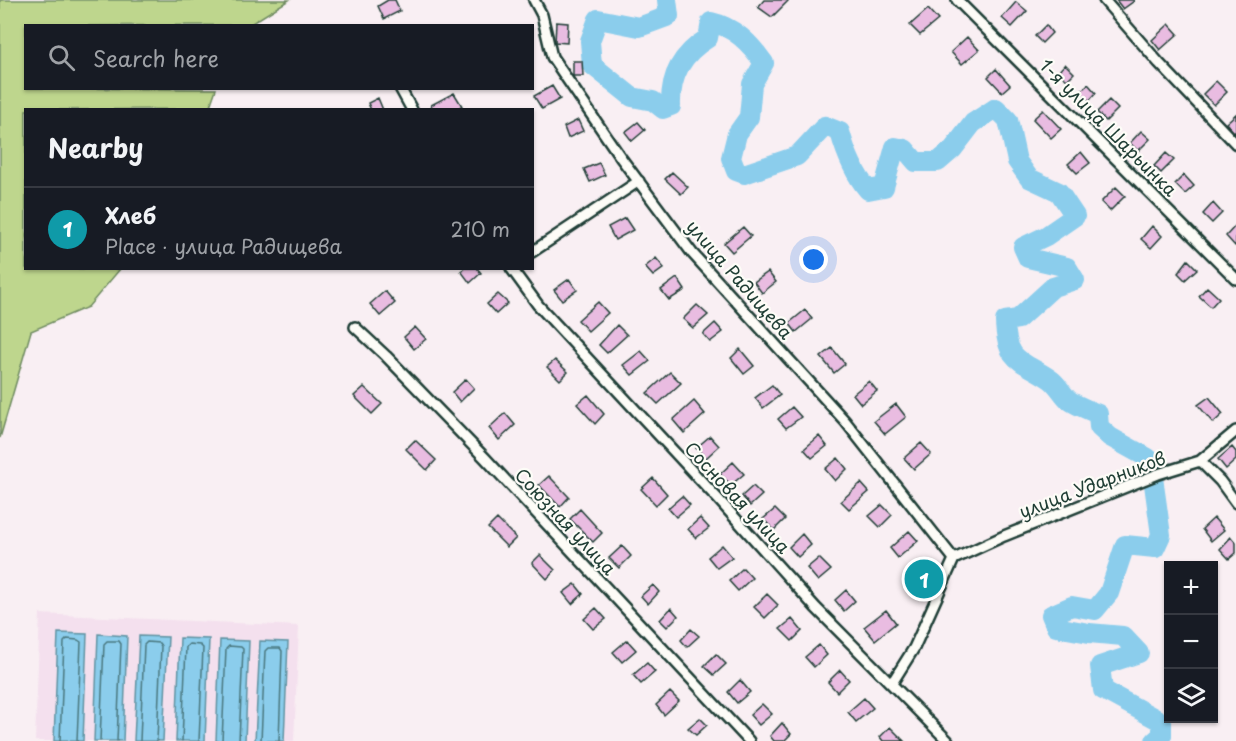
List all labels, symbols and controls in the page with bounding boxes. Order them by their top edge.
search box [24,24,534,90]
icon: search [45,41,78,74]
text: Search here [93,41,219,74]
street label: 1-я улица Шарьинка [1034,52,1185,203]
text: Nearby [48,128,143,167]
text: Хлеб [105,198,156,231]
street label: улица Радищева [680,213,800,345]
text: 1 [63,214,72,244]
text: 210 m [451,214,510,244]
text: Place · улица Радищева [105,231,342,261]
your location [799,245,828,274]
street label: Сосновая улица [679,435,798,560]
street label: улица Ударников [1015,444,1169,524]
street label: Союзная улица [509,461,623,581]
pin: 1 [904,556,944,602]
map controls [1164,561,1218,723]
button: + [1164,561,1218,615]
button: − [1164,615,1218,669]
button: layers [1164,669,1218,723]

